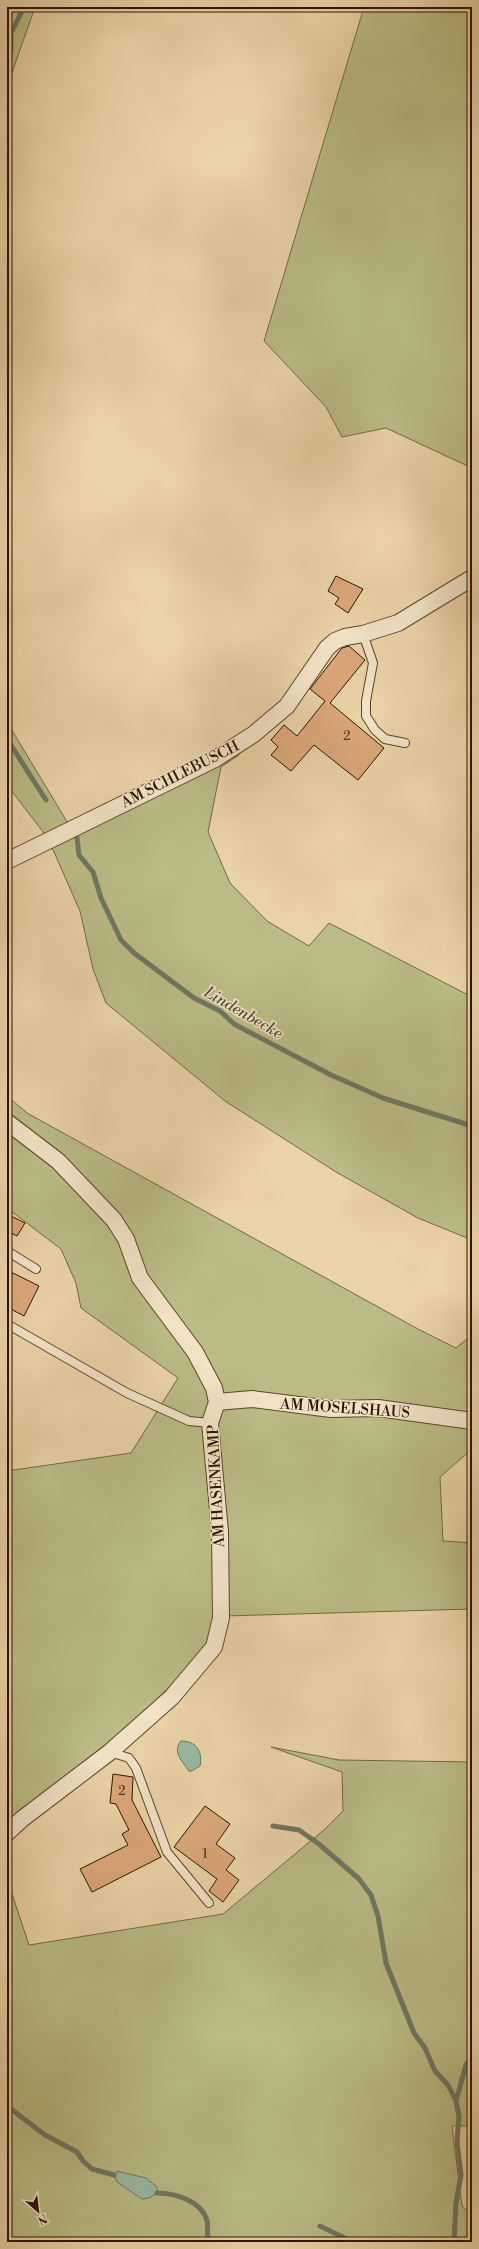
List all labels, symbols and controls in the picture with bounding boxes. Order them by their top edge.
house number: 2 [343,728,351,744]
street label: AM SCHLEBUSCH [117,736,243,813]
water label: Lindenbecke [200,982,287,1044]
street label: AM MOSELSHAUS [278,1394,411,1423]
street label: AM HASENKAMP [204,1424,229,1549]
house number: 2 [118,1783,126,1799]
house number: 1 [202,1846,208,1862]
north arrow [18,2191,58,2231]
text: N [35,2211,49,2227]

